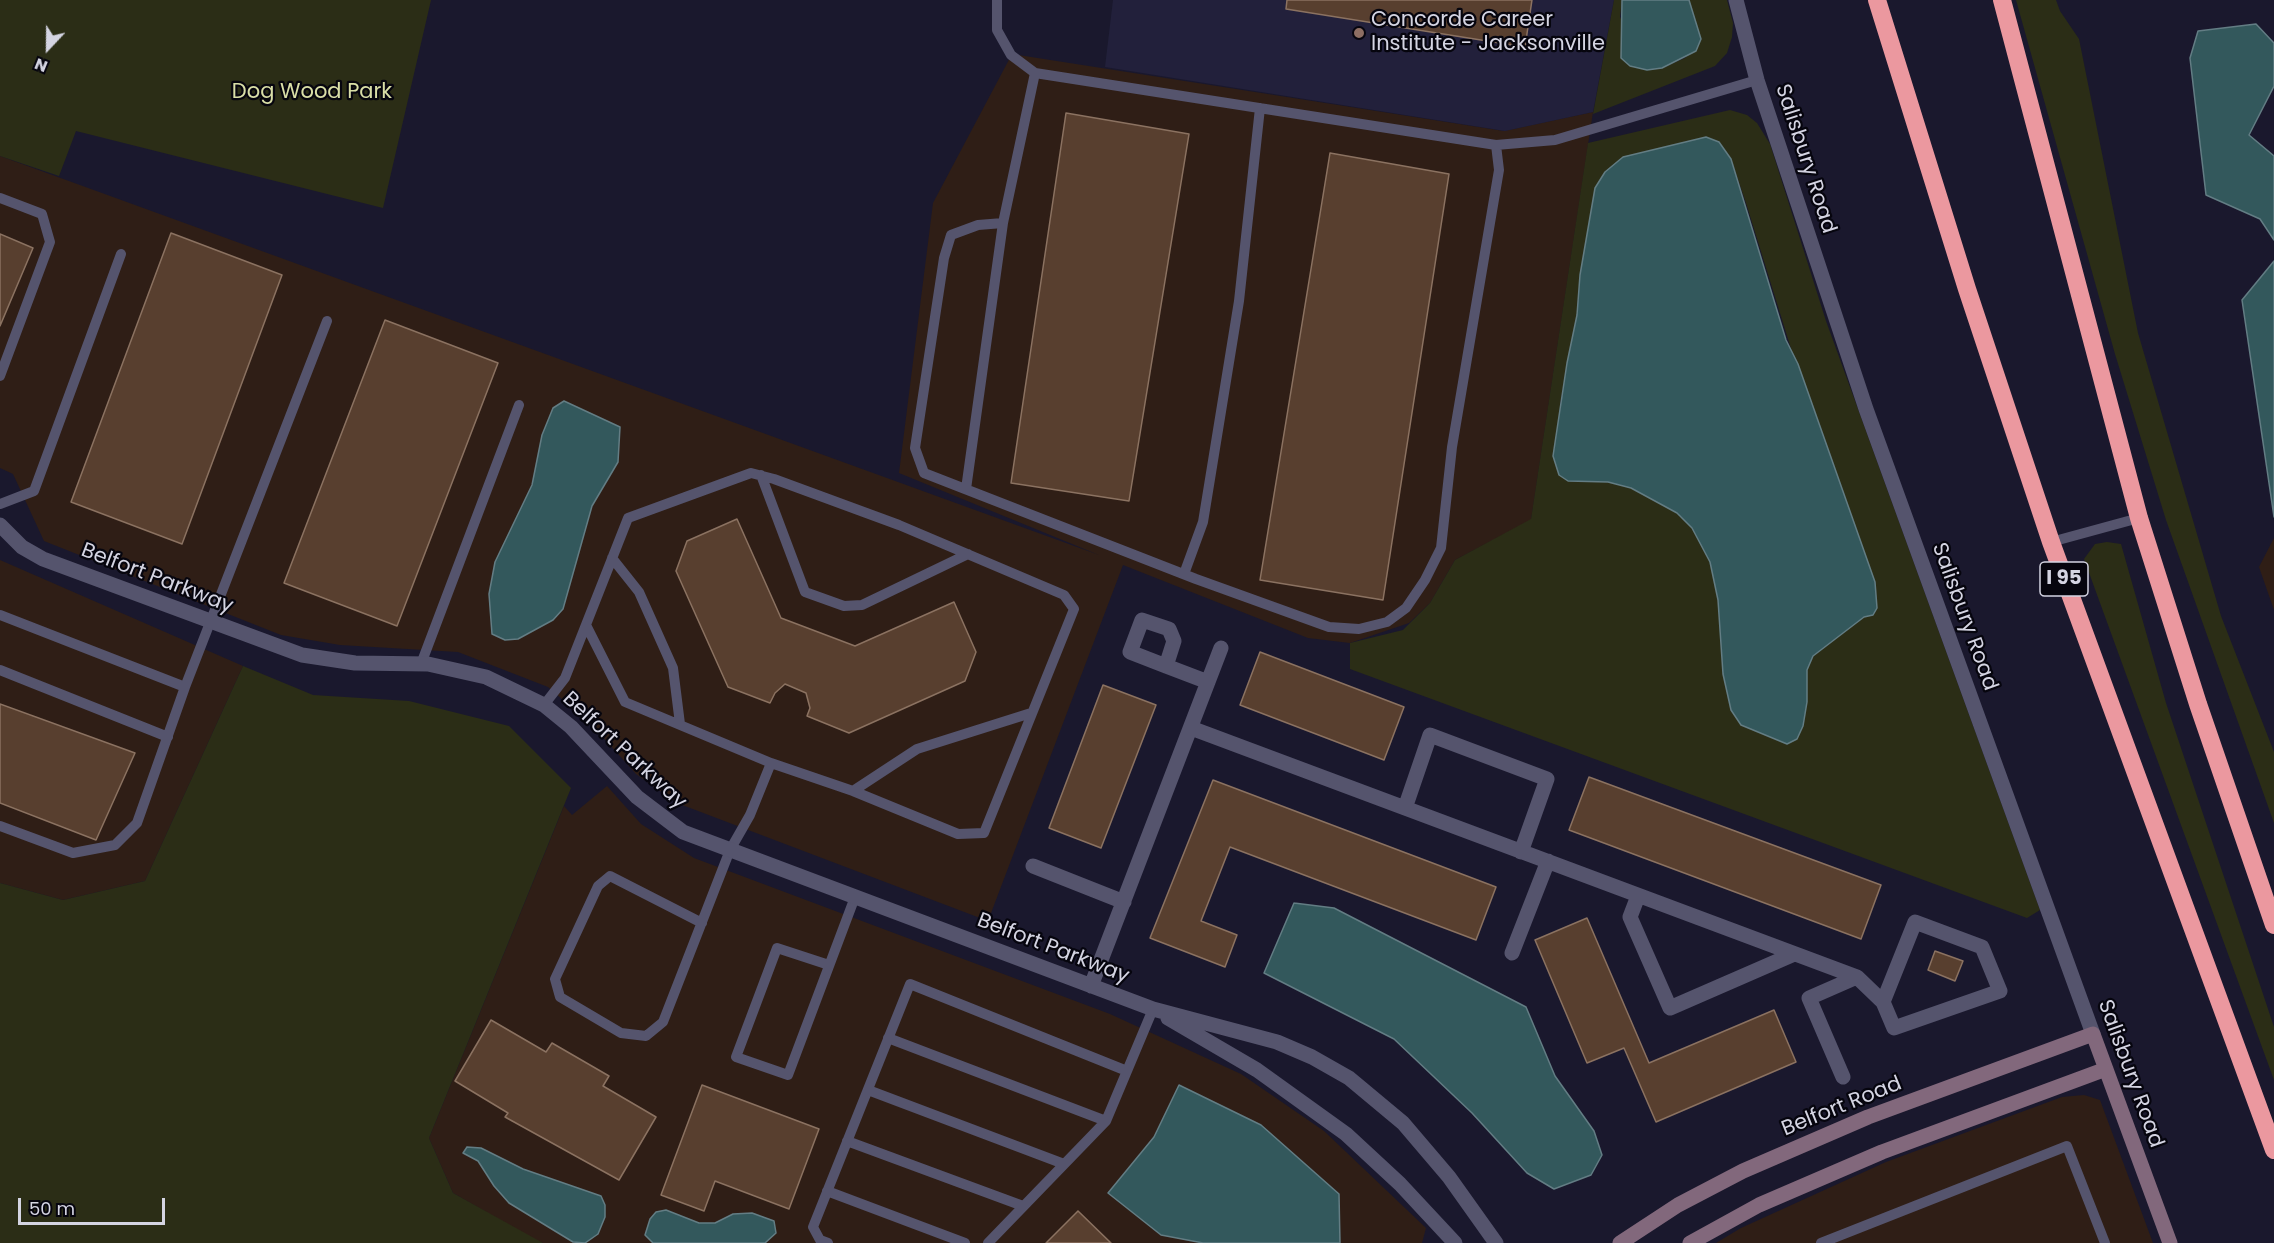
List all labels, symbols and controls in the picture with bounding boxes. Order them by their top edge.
place label: Concorde Career Institute - Jacksonville [1371,8,1605,58]
north arrow [18,18,78,78]
marker: Concorde Career Institute - Jacksonville [1352,26,1366,40]
text: N [31,52,51,78]
park label: Dog Wood Park [232,80,392,106]
street label: Salisbury Road [1769,81,1841,237]
street label: Belfort Parkway [77,538,237,620]
street label: Salisbury Road [1926,540,2002,694]
road number: I 95 [2040,562,2088,596]
street label: Belfort Parkway [557,687,691,815]
street label: Belfort Parkway [973,908,1133,990]
street label: Salisbury Road [2092,997,2168,1151]
street label: Belfort Road [1778,1072,1906,1142]
scale bar [21,1186,168,1224]
text: 50 m [29,1196,75,1221]

